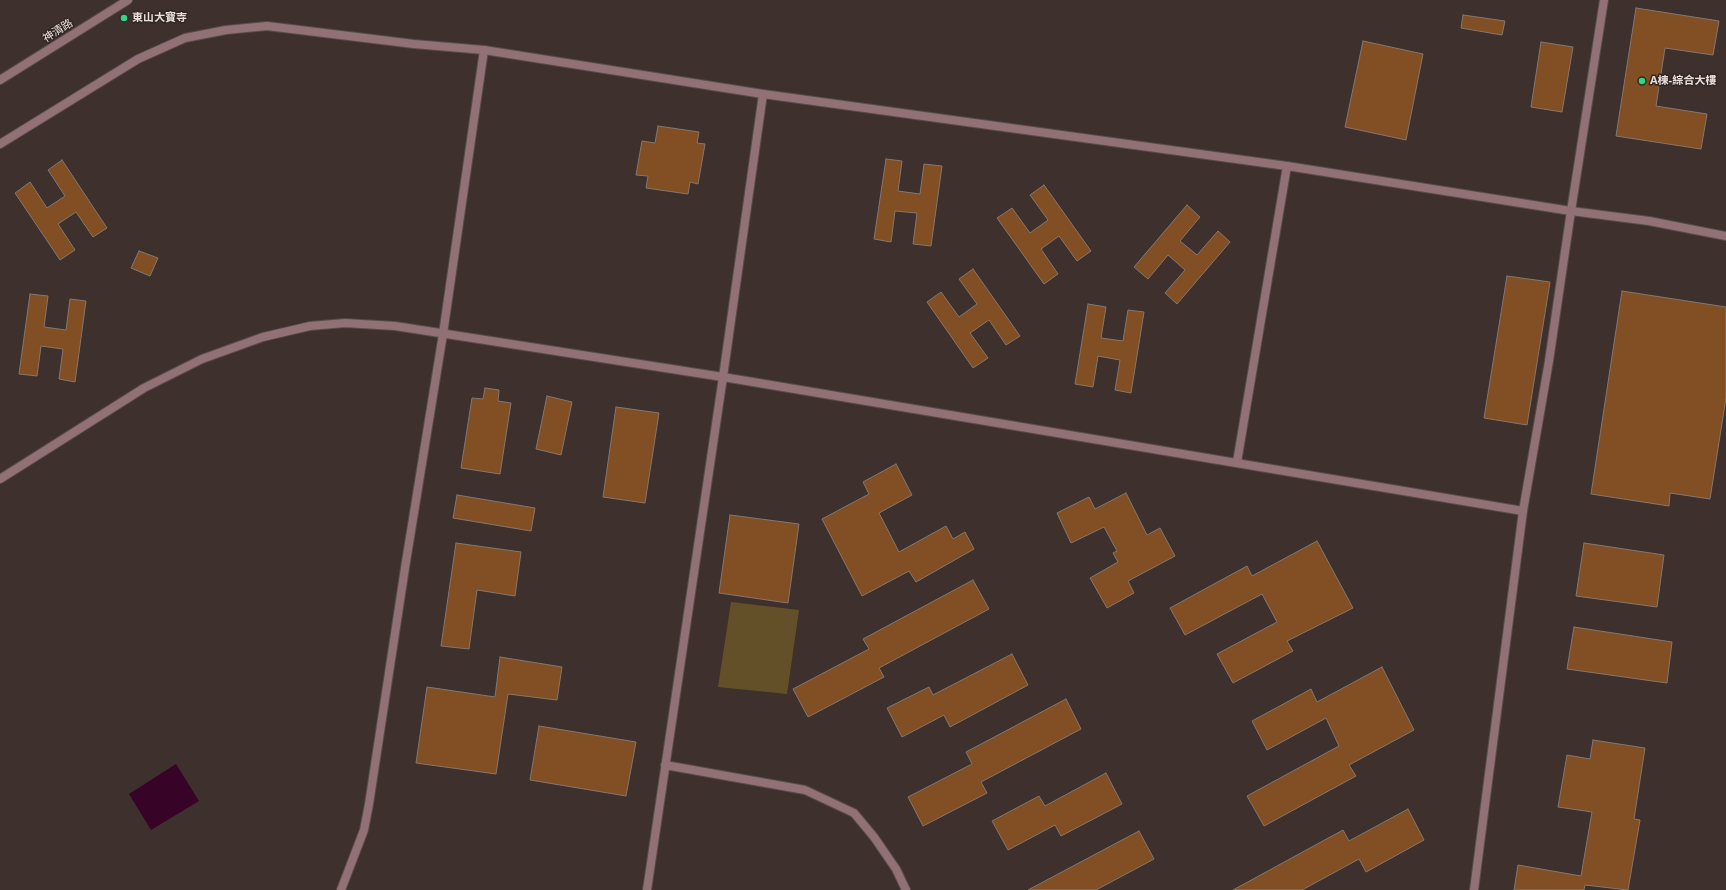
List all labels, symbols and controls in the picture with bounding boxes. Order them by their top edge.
place label: 東山大寶寺 [132,11,187,25]
marker: 東山大寶寺 [119,13,129,23]
street label: 神清路 [41,17,75,45]
place label: A棟-綜合大樓 [1650,74,1716,88]
marker: A棟-綜合大樓 [1637,76,1647,86]

